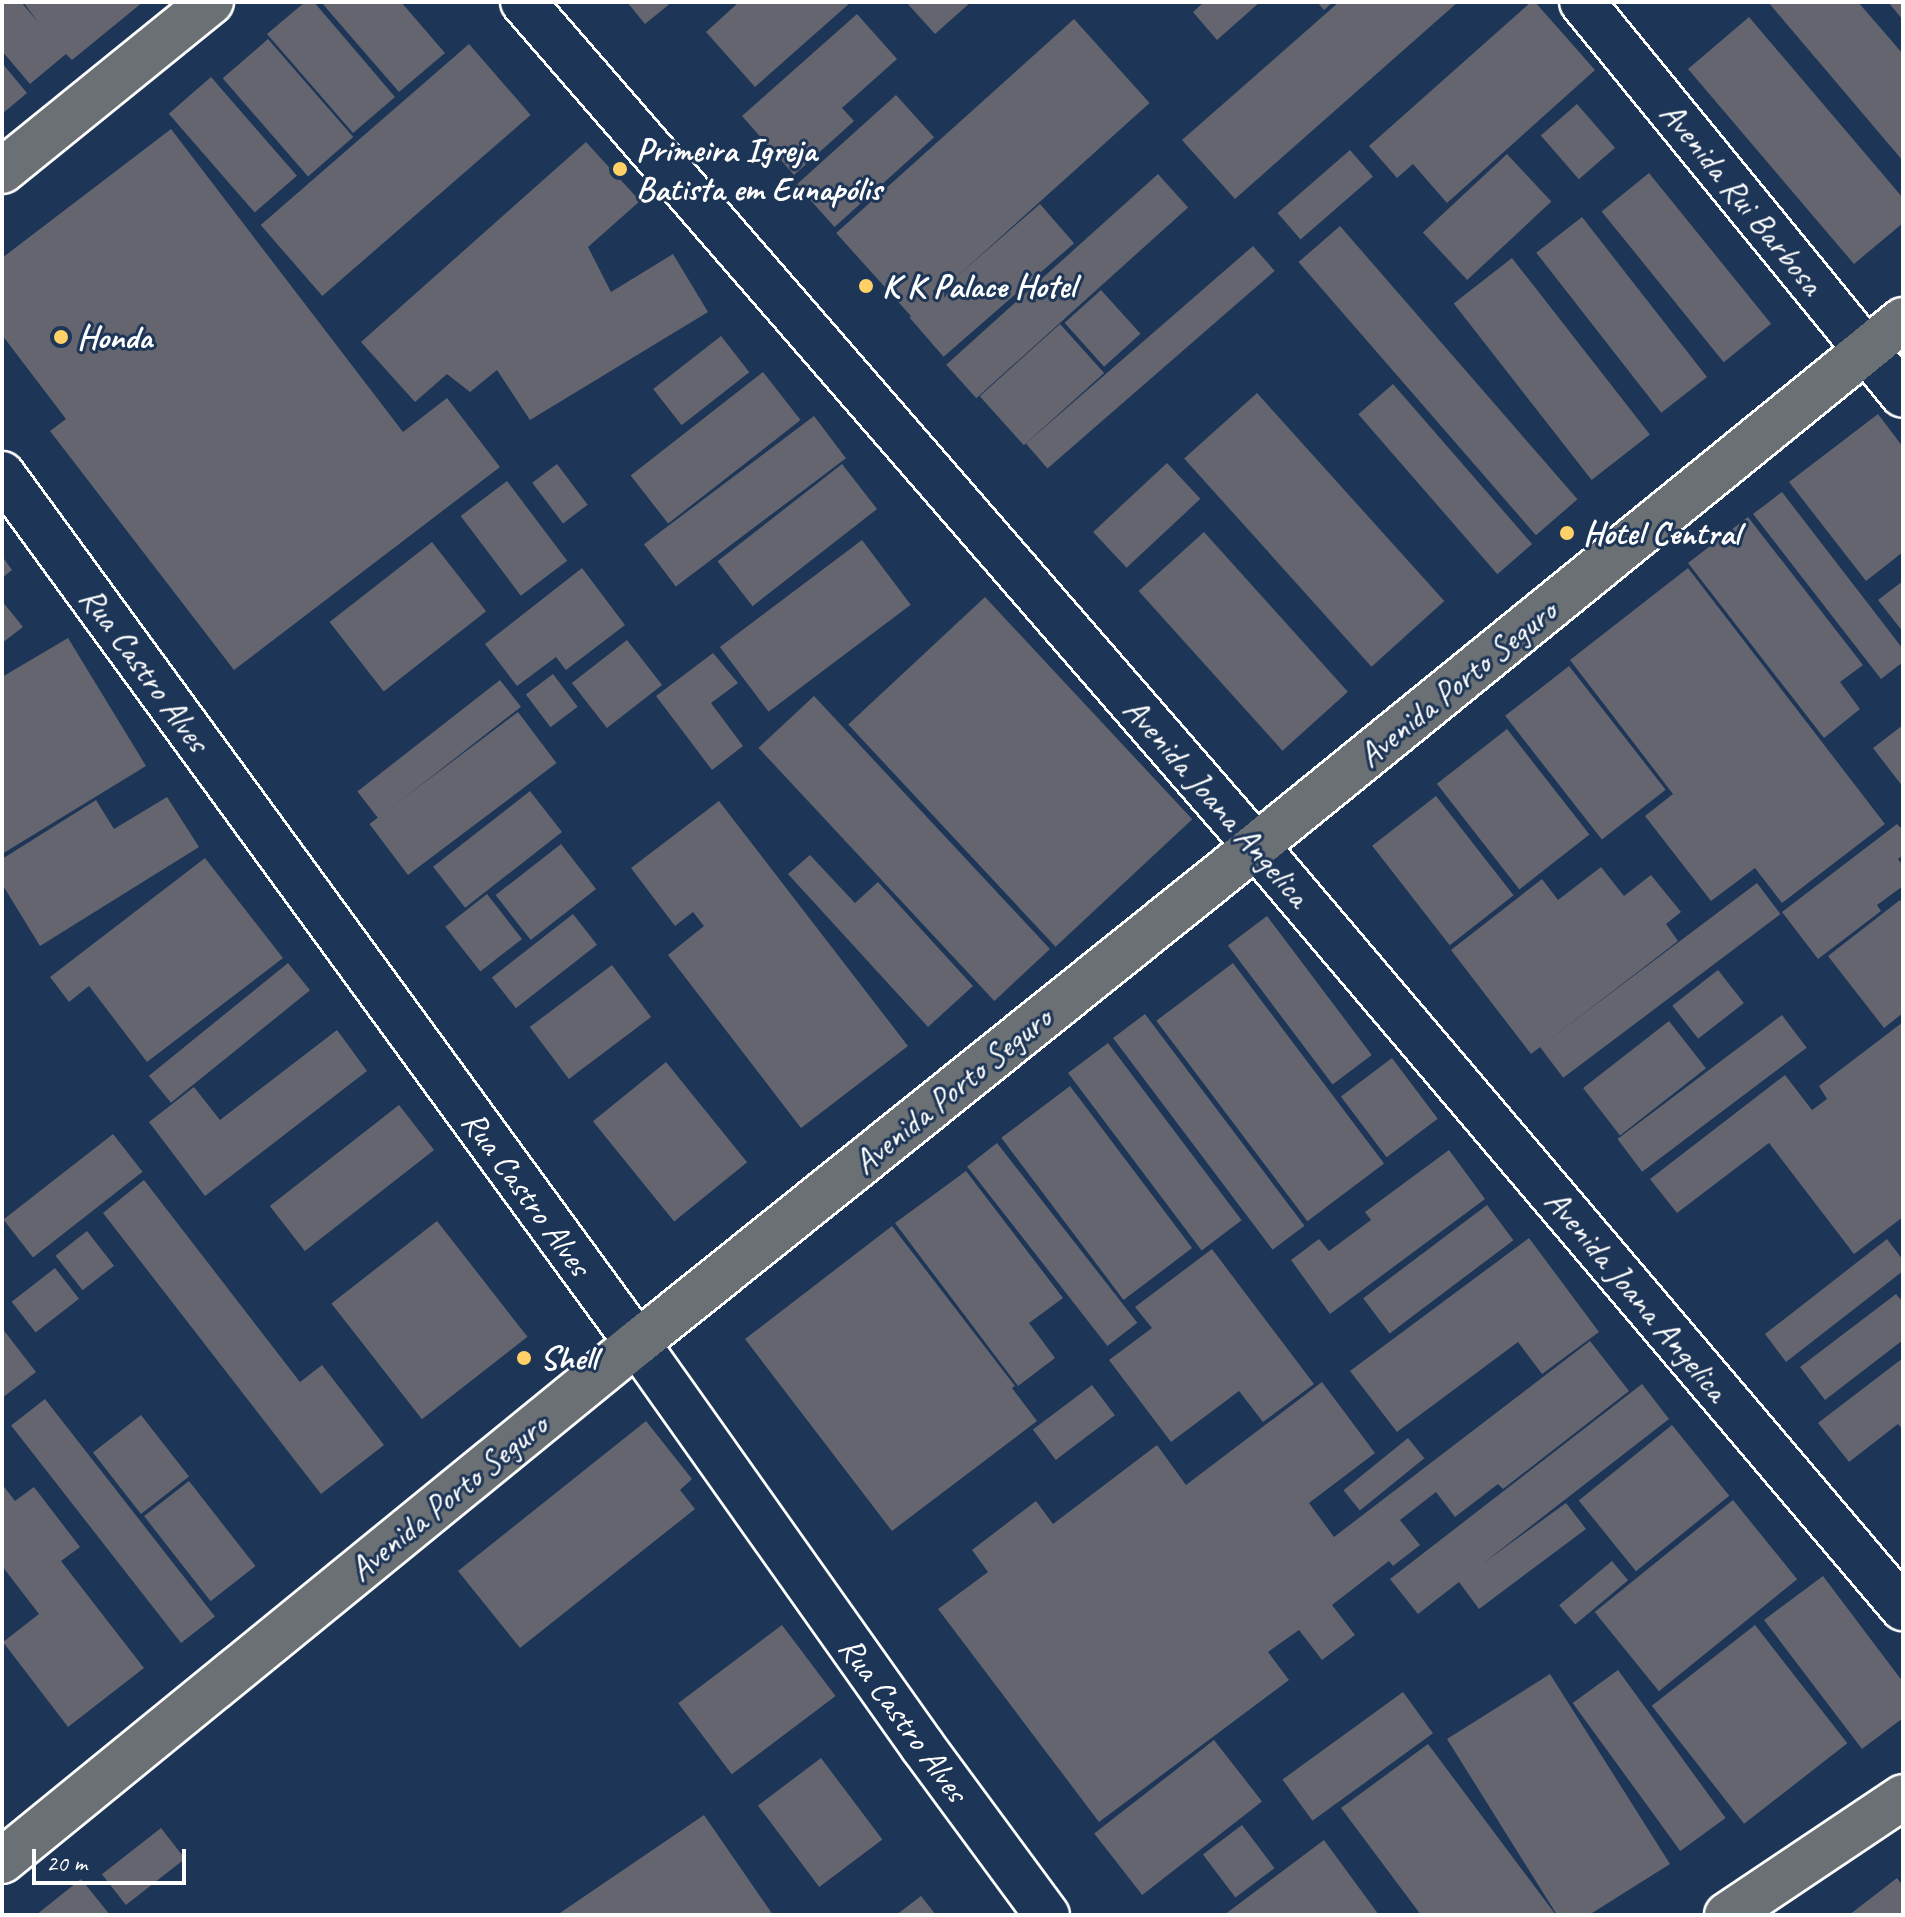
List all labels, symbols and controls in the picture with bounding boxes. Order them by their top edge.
street label: Avenida Rui Barbosa [1651,93,1833,303]
place label: Primeira Igreja Batista em Eunapólis [636,129,881,208]
marker: Primeira Igreja Batista em Eunapólis [611,160,629,178]
place label: K K Palace Hotel [882,266,1075,306]
marker: K K Palace Hotel [857,277,875,295]
place label: Honda [77,317,152,357]
marker: Honda [52,328,70,346]
place label: Hotel Central [1583,513,1738,553]
marker: Hotel Central [1558,524,1576,542]
street label: Rua Castro Alves [71,578,219,760]
street label: Avenida Porto Seguro [1350,591,1564,775]
street label: Avenida Joana Angelica [1115,689,1319,915]
street label: Avenida Porto Seguro [845,998,1059,1182]
street label: Rua Castro Alves [453,1102,601,1284]
street label: Avenida Joana Angelica [1537,1181,1737,1409]
place label: Shell [540,1338,597,1378]
marker: Shell [515,1349,533,1367]
street label: Avenida Porto Seguro [341,1405,555,1589]
street label: Rua Castro Alves [830,1628,978,1810]
scale bar [36,1833,190,1883]
text: 20 m [46,1848,87,1878]

